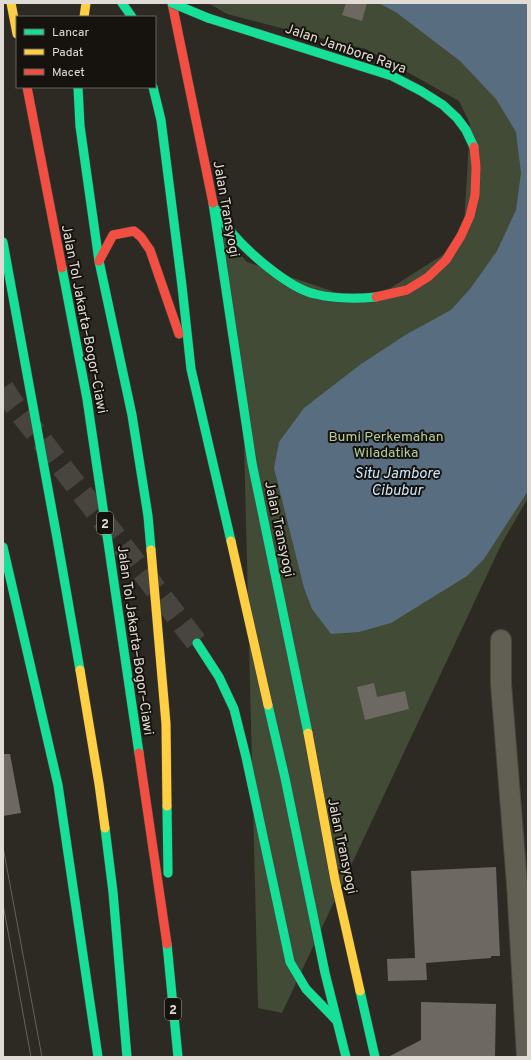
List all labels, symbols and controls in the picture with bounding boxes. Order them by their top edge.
legend [16,16,156,88]
street label: Jalan Jambore Raya [283,21,408,78]
text: Lancar [52,25,89,41]
text: Padat [52,45,83,61]
text: Macet [52,65,85,81]
street label: Jalan Transyogi [209,160,242,259]
street label: Jalan Tol Jakarta–Bogor–Ciawi [57,223,110,415]
park label: Bumi Perkemahan Wiladatika [328,429,444,462]
water label: Situ Jambore Cibubur [354,465,440,501]
street label: Jalan Transyogi [260,480,297,579]
road number: 2 [97,512,113,534]
street label: Jalan Tol Jakarta–Bogor–Ciawi [113,544,156,736]
street label: Jalan Transyogi [323,797,360,896]
road number: 2 [165,998,181,1020]

